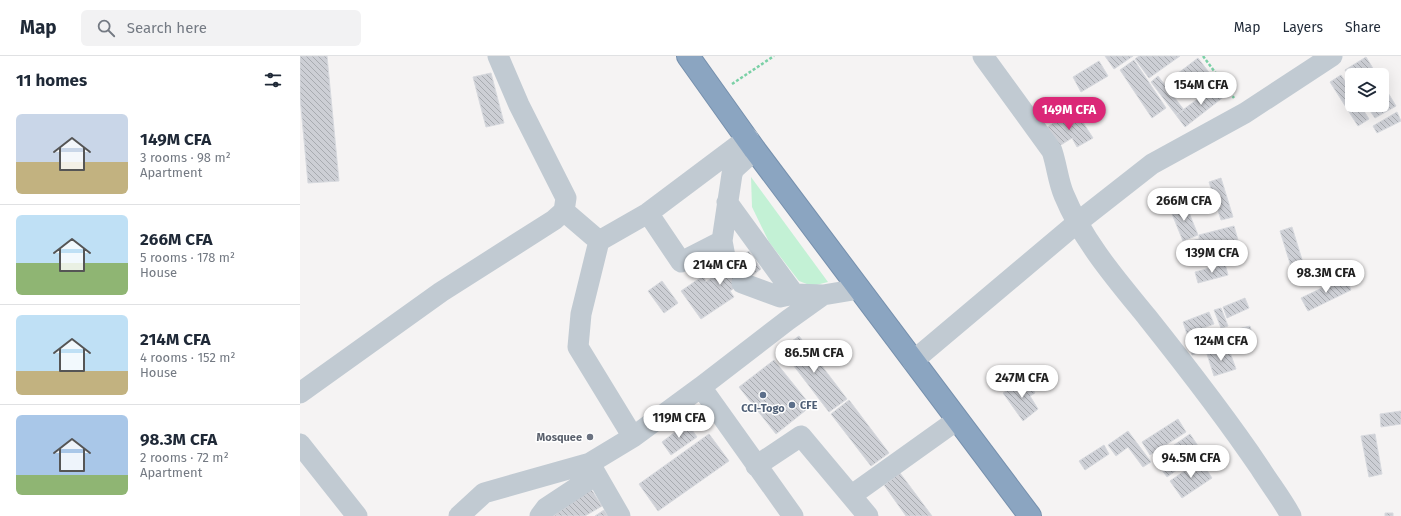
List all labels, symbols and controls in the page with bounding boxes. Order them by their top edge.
search box [81,10,361,46]
text: Map [20,16,57,39]
icon: search [95,17,117,39]
text: Search here [127,19,207,37]
text: Map [1234,19,1260,36]
text: Layers [1282,19,1323,36]
text: Share [1345,19,1381,36]
map controls [1345,68,1389,112]
button: layers [1345,68,1389,112]
icon: filters [262,69,284,91]
text: 11 homes [16,70,87,91]
pin: 154M CFA [1160,72,1242,106]
text: 154M CFA [1174,77,1228,92]
pin: 149M CFA [1028,97,1110,131]
text: 149M CFA [1042,102,1096,117]
text: 149M CFA [140,129,211,150]
icon: home [48,130,96,178]
text: 3 rooms · 98 m² [140,150,231,165]
text: Apartment [140,165,202,180]
pin: 266M CFA [1143,188,1225,222]
text: 266M CFA [1156,193,1212,208]
text: 266M CFA [140,229,213,250]
icon: home [48,231,96,279]
pin: 139M CFA [1171,240,1253,274]
text: 139M CFA [1185,245,1239,260]
text: 5 rooms · 178 m² [140,250,235,265]
pin: 214M CFA [679,252,761,286]
text: 214M CFA [693,257,747,272]
pin: 98.3M CFA [1280,260,1372,294]
text: House [140,265,177,280]
text: 98.3M CFA [1296,265,1356,280]
pin: 124M CFA [1180,328,1262,362]
text: 214M CFA [140,329,211,350]
icon: home [48,331,96,379]
text: 124M CFA [1194,333,1248,348]
pin: 86.5M CFA [768,340,860,374]
text: 86.5M CFA [784,345,844,360]
text: 4 rooms · 152 m² [140,350,236,365]
text: House [140,365,177,380]
pin: 247M CFA [981,365,1063,399]
text: 247M CFA [995,370,1049,385]
marker: CCI-Togo [758,390,768,400]
place label: CFE [800,399,818,412]
marker: CFE [787,400,797,410]
place label: CCI-Togo [741,402,785,415]
pin: 119M CFA [638,405,720,439]
text: 119M CFA [652,410,706,425]
text: 98.3M CFA [140,429,217,450]
icon: home [48,431,96,479]
place label: Mosquee [537,431,582,444]
marker: Mosquee [585,432,595,442]
pin: 94.5M CFA [1145,445,1237,479]
text: 2 rooms · 72 m² [140,450,229,465]
text: 94.5M CFA [1162,450,1220,465]
text: Apartment [140,465,202,480]

